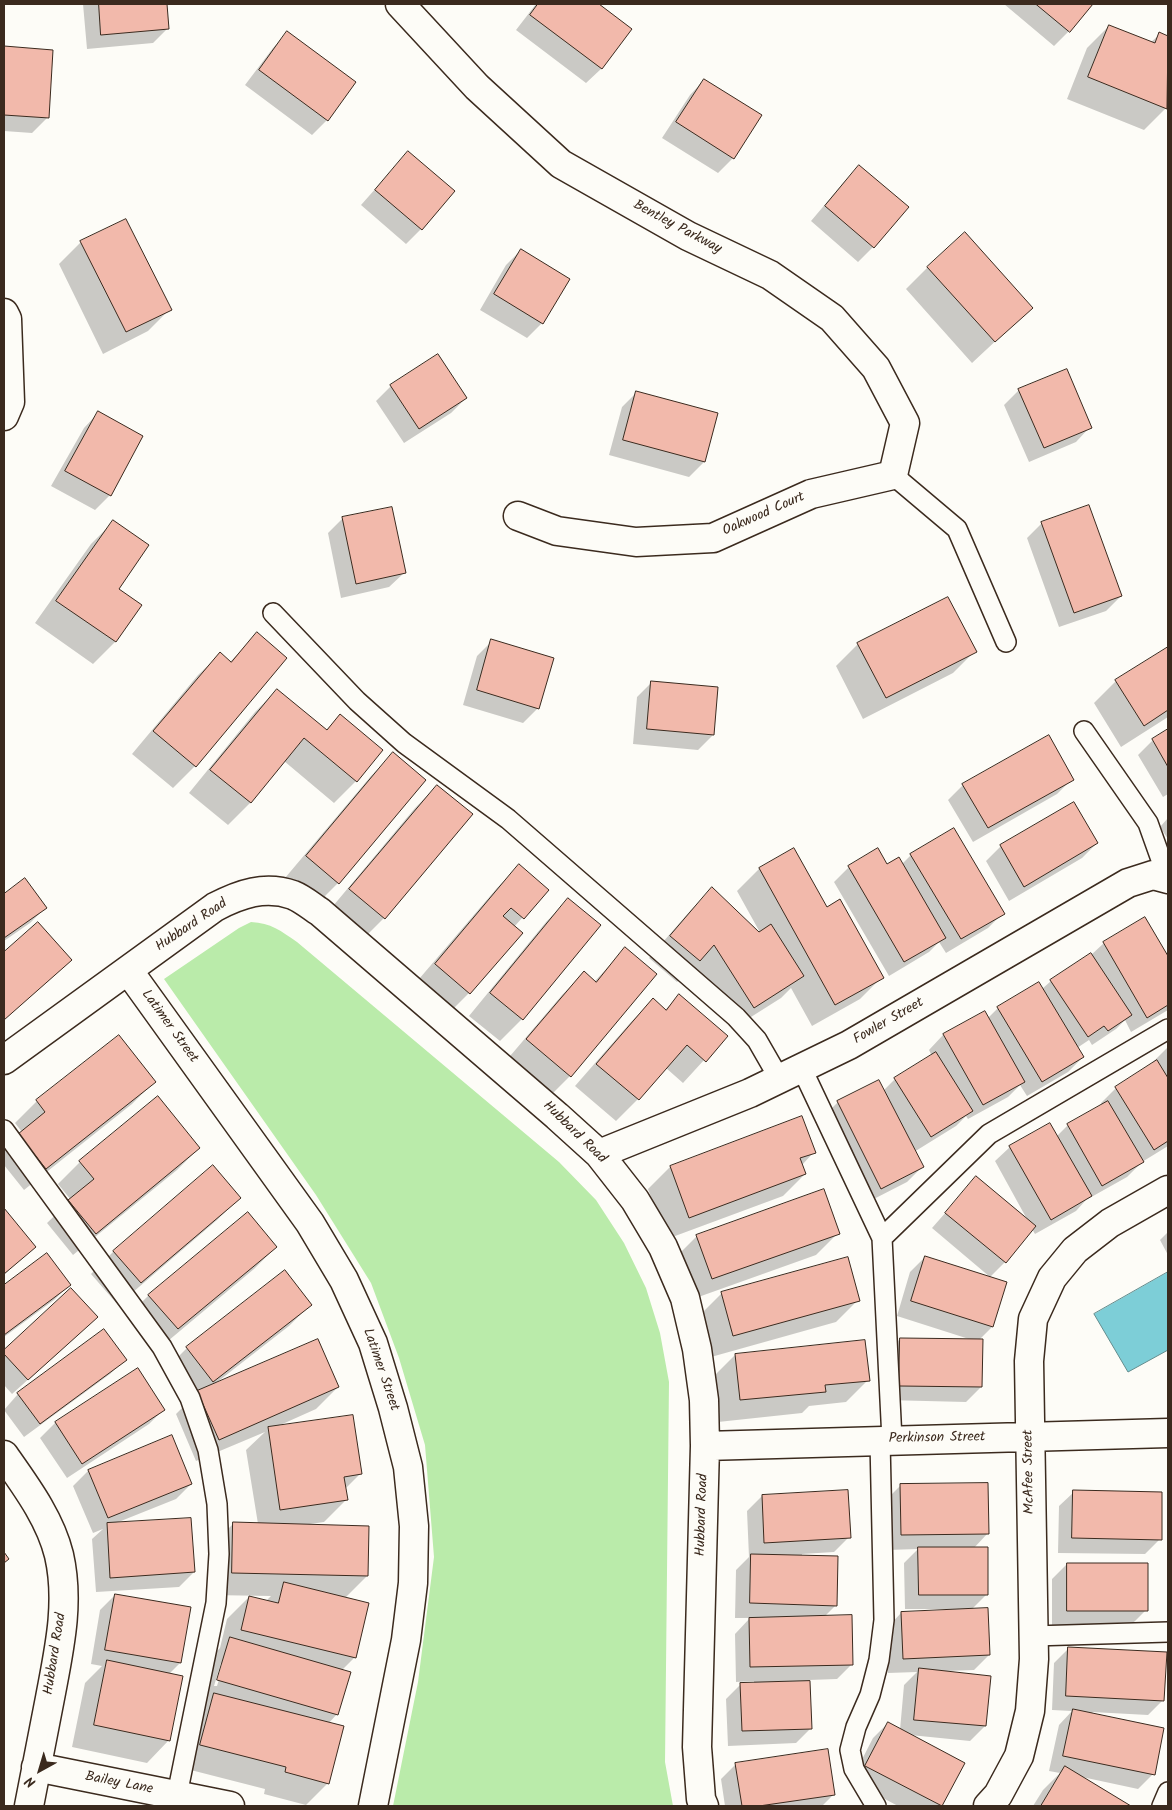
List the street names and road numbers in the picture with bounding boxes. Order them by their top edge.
street label: Bentley Parkway [630,198,724,258]
street label: Oakwood Court [720,489,808,541]
street label: Hubbard Road [153,896,231,956]
street label: Latimer Street [137,987,201,1067]
street label: Fowler Street [851,995,927,1049]
street label: Hubbard Road [538,1098,610,1168]
street label: Latimer Street [358,1327,402,1413]
street label: McAfee Street [1021,1429,1039,1515]
street label: Perkinson Street [888,1430,986,1448]
street label: Hubbard Road [693,1473,713,1557]
street label: Hubbard Road [41,1612,71,1696]
street label: Bailey Lane [84,1769,154,1799]

